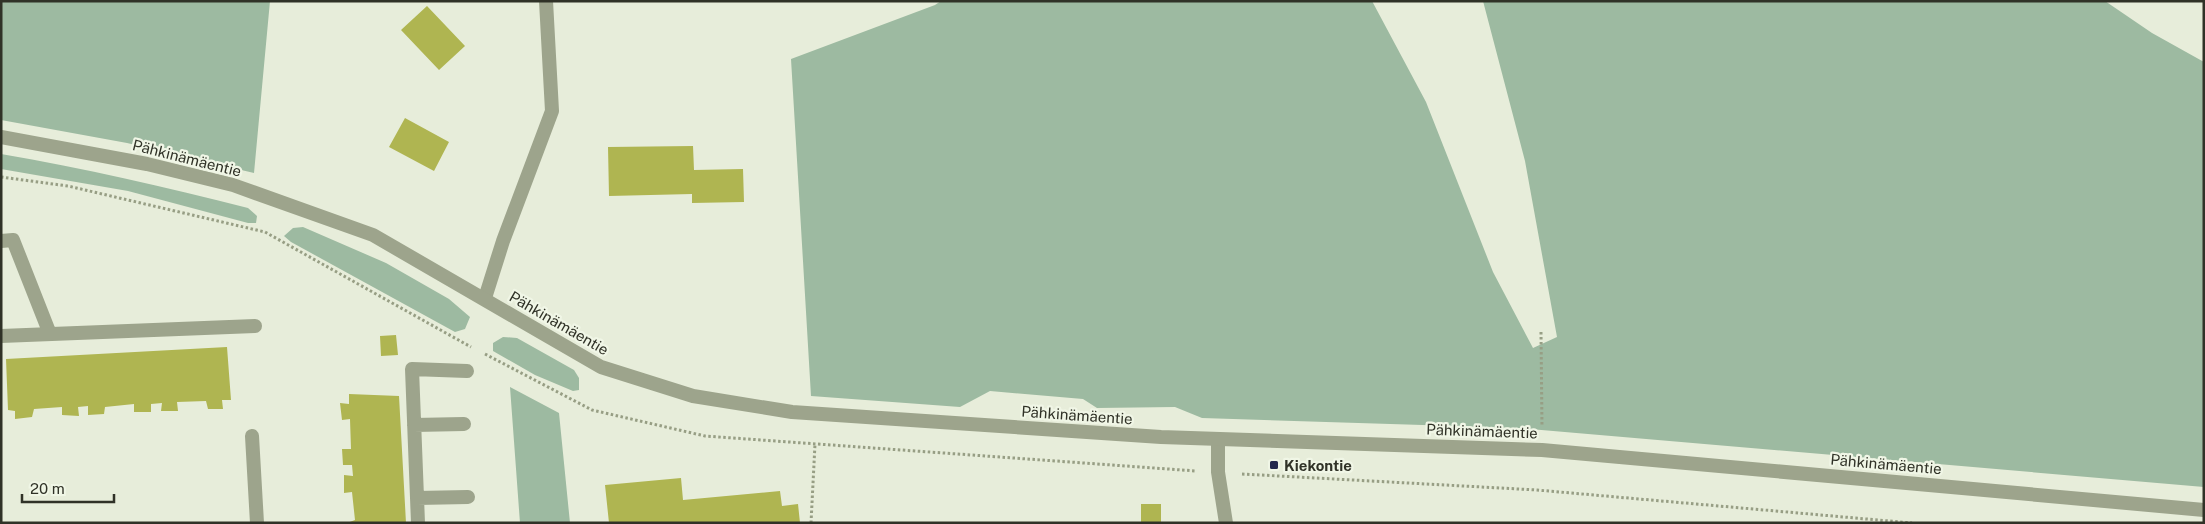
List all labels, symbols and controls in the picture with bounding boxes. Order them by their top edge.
street label: Pähkinämäentie [131,136,243,180]
street label: Pähkinämäentie [506,288,612,358]
street label: Pähkinämäentie [1021,403,1133,427]
street label: Pähkinämäentie [1426,421,1538,441]
street label: Pähkinämäentie [1830,451,1942,477]
place label: Kiekontie [1284,457,1352,474]
marker: Kiekontie [1268,459,1280,471]
scale bar [22,472,115,504]
text: 20 m [30,480,65,497]

